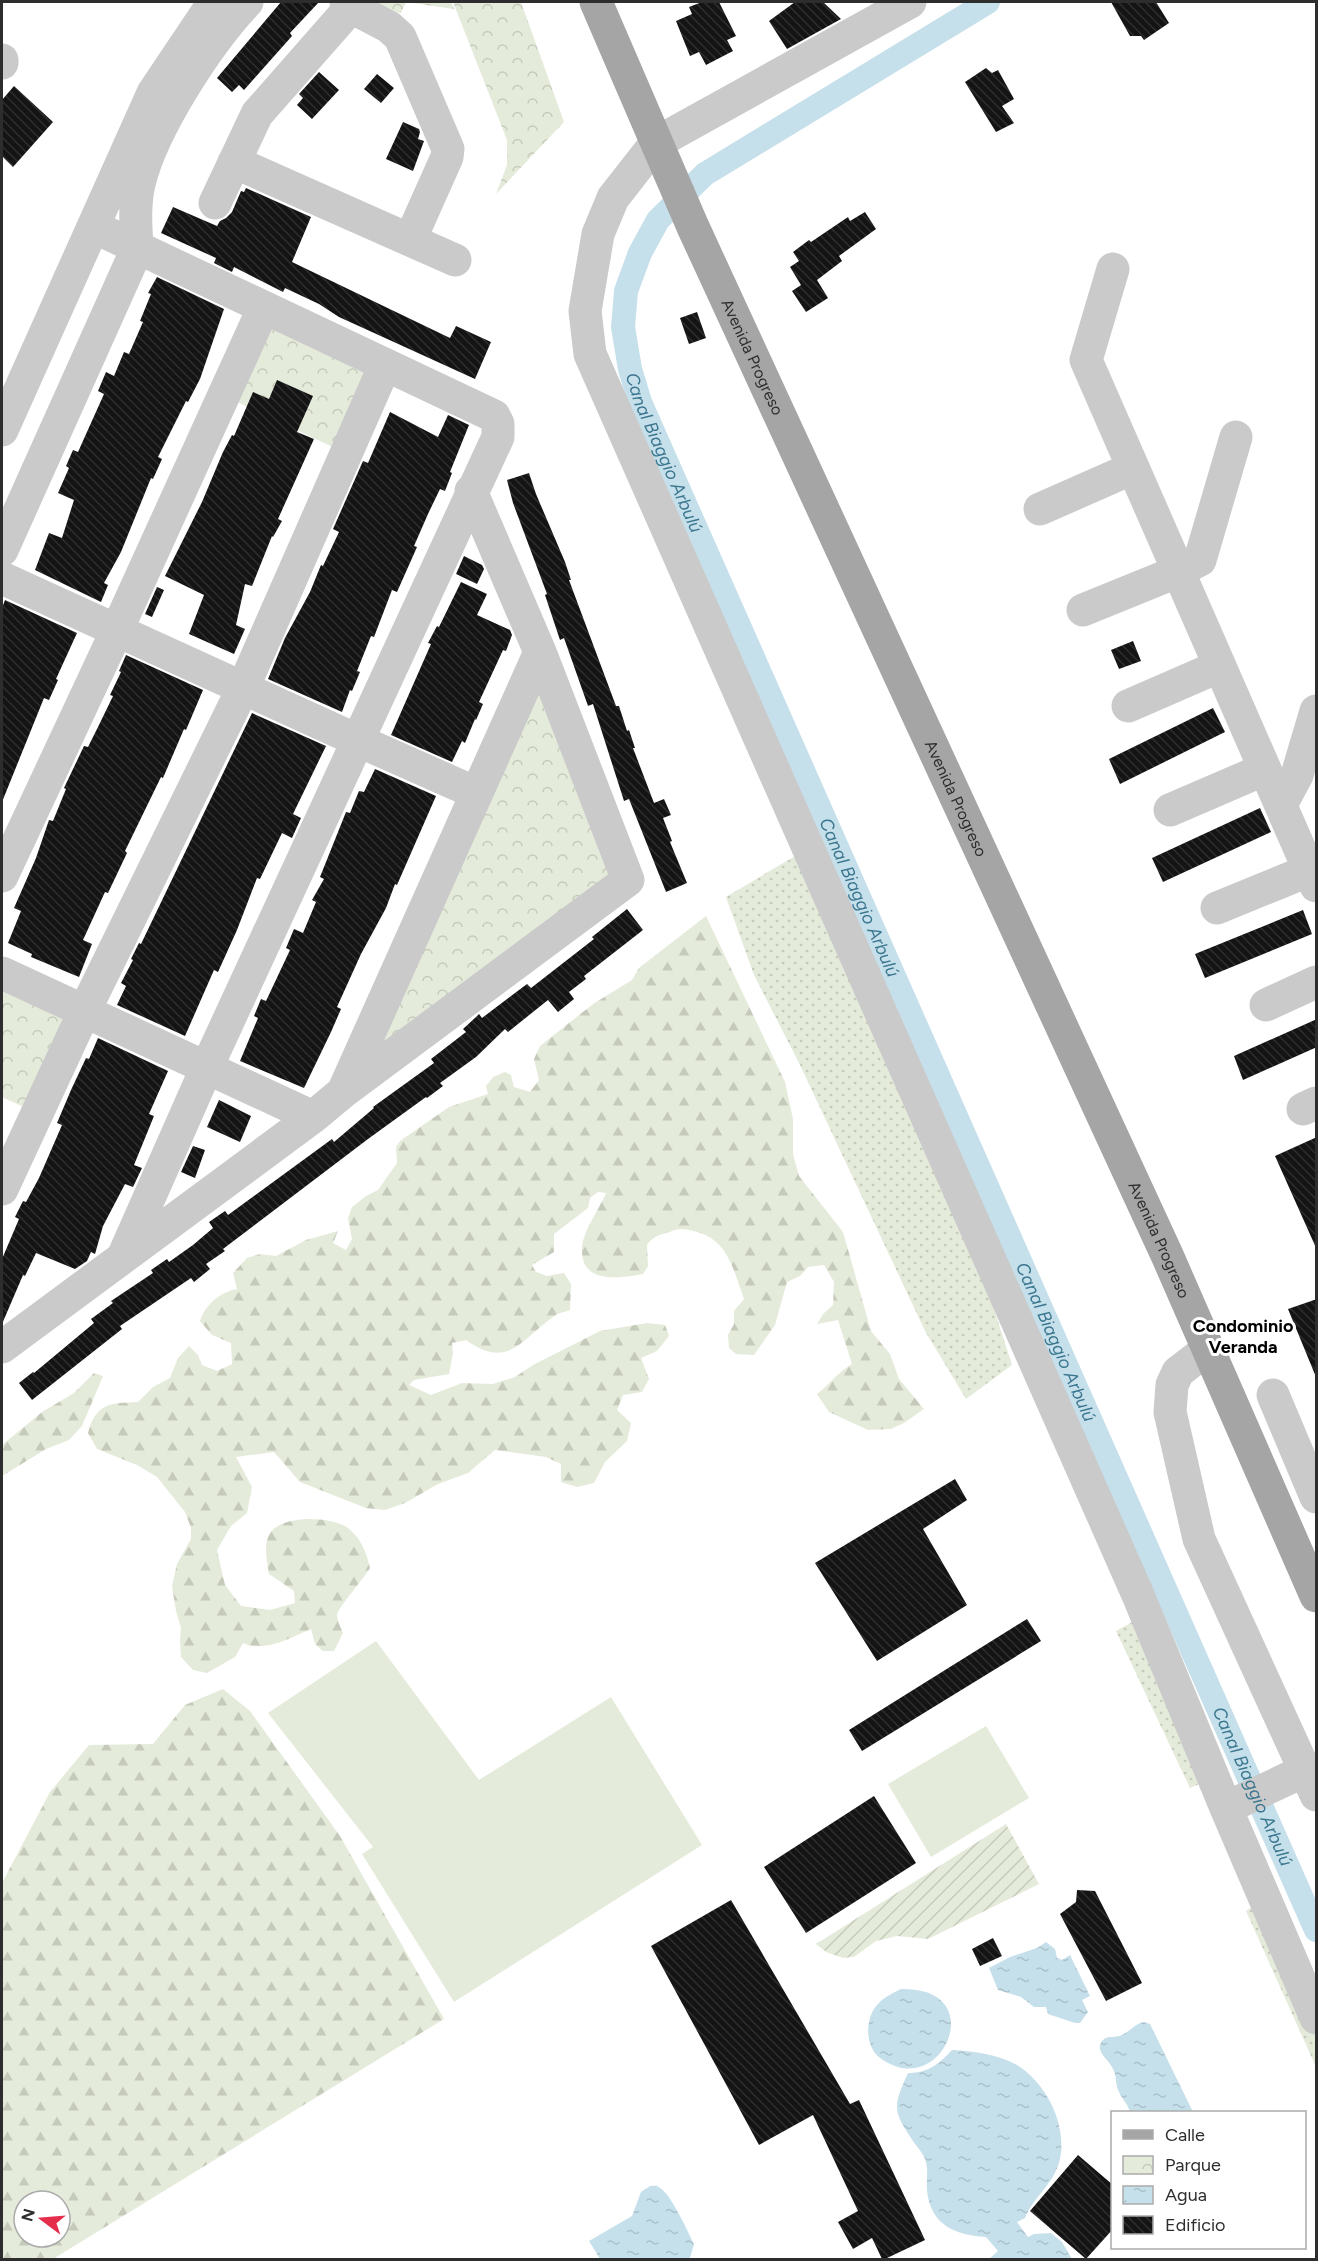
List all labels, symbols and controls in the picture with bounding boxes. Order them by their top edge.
street label: Avenida Progreso [717,296,787,418]
water label: Canal Biaggio Arbulú [621,370,707,536]
street label: Avenida Progreso [921,737,991,860]
water label: Canal Biaggio Arbulú [814,814,904,980]
street label: Avenida Progreso [1124,1179,1194,1301]
water label: Canal Biaggio Arbulú [1011,1259,1101,1425]
district label: Condominio Veranda [1193,1315,1293,1358]
water label: Canal Biaggio Arbulú [1208,1703,1297,1869]
legend [1111,2111,1306,2249]
text: Calle [1165,2124,1205,2146]
text: Parque [1165,2154,1221,2176]
text: Agua [1165,2184,1207,2206]
north arrow [12,2189,72,2249]
text: N [17,2206,39,2224]
text: Edificio [1165,2214,1226,2236]

